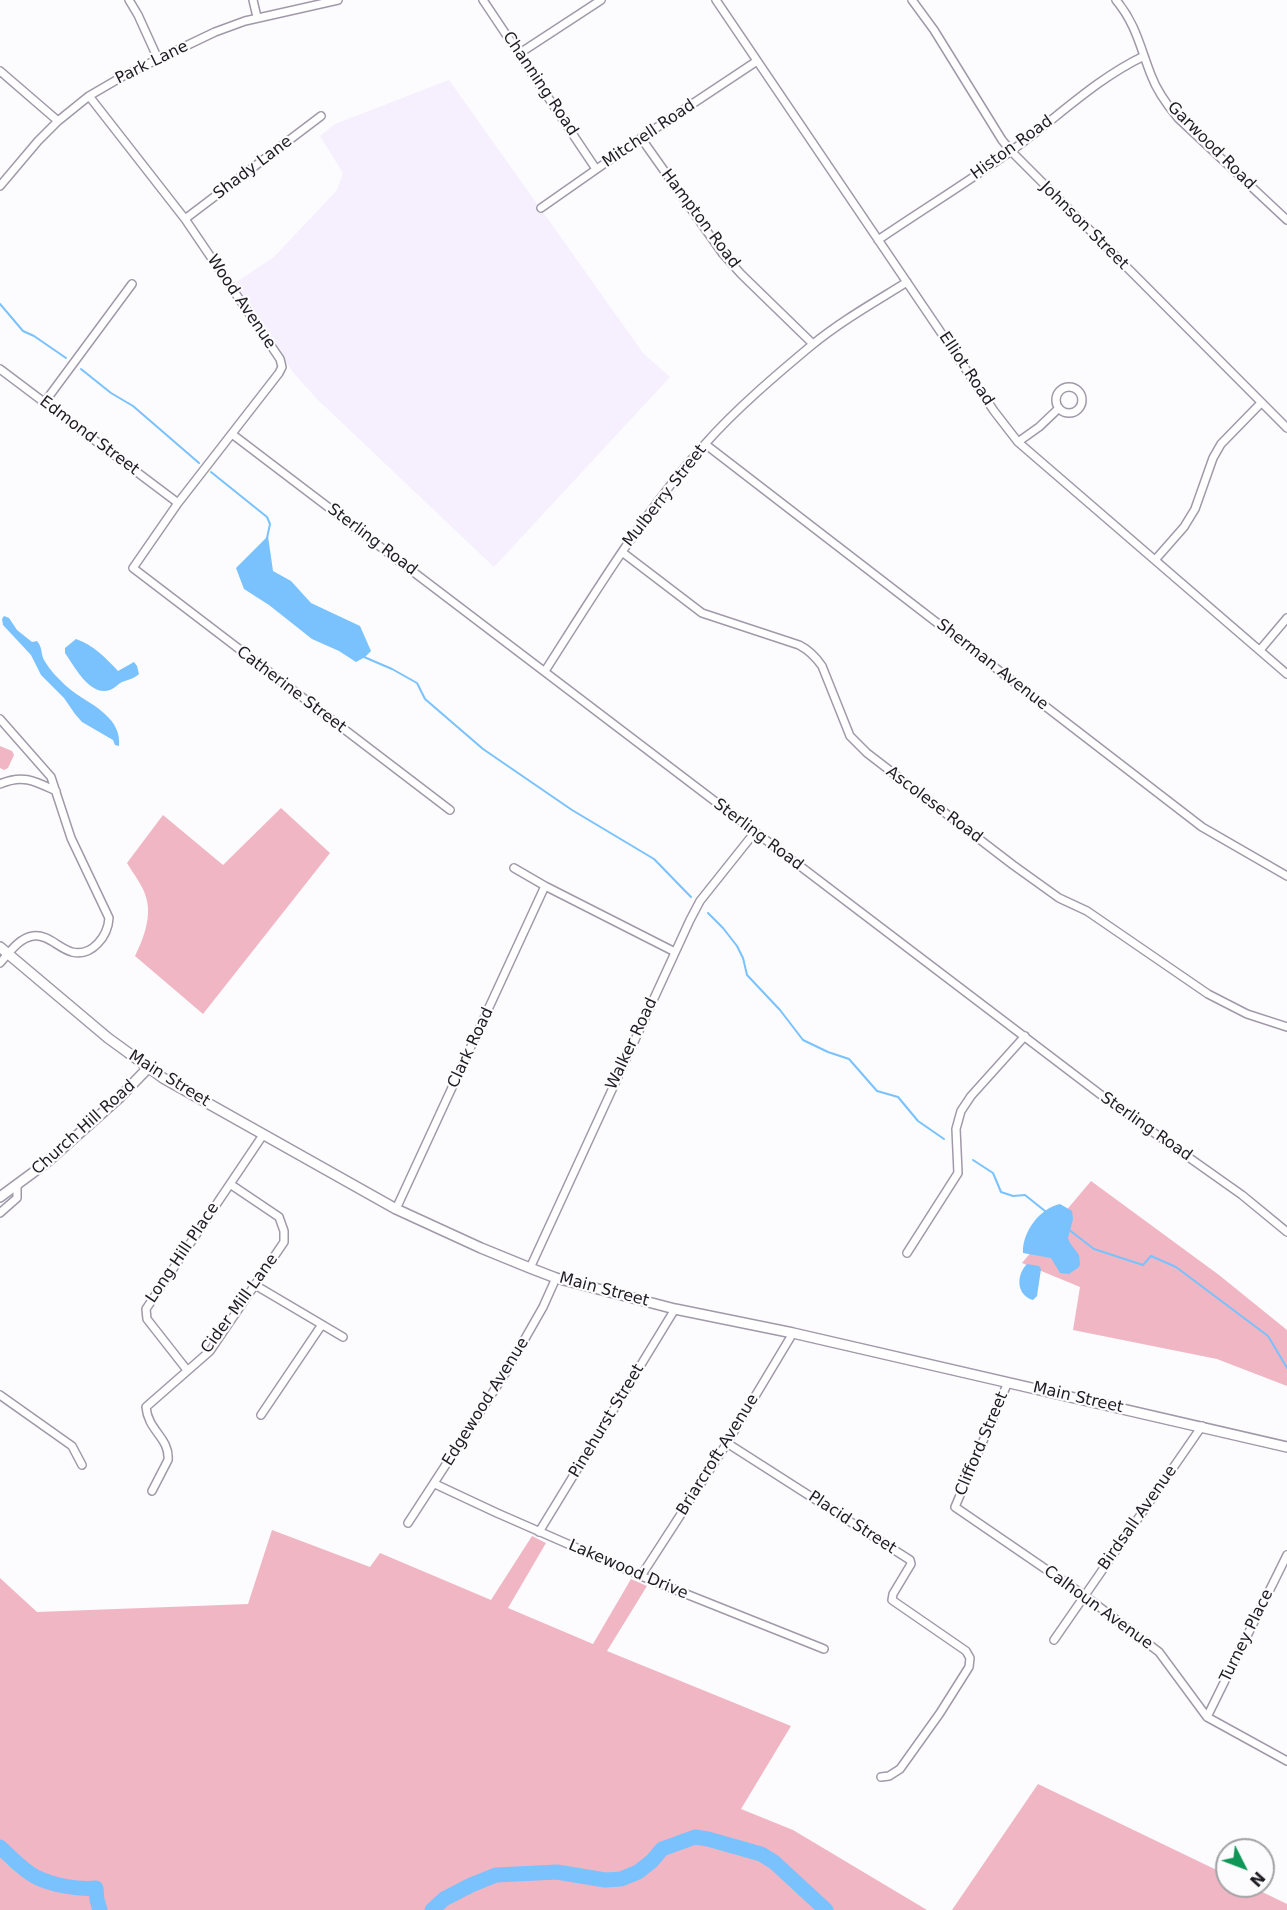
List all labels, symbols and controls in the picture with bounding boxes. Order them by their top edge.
street label: Channing Road [498,28,582,140]
street label: Park Lane [113,37,191,89]
street label: Mitchell Road [599,96,699,172]
street label: Garwood Road [1163,98,1259,194]
street label: Histon Road [967,112,1057,184]
street label: Shady Lane [210,132,296,204]
street label: Hampton Road [657,166,743,272]
street label: Johnson Street [1036,178,1132,274]
street label: Wood Avenue [203,251,279,353]
street label: Elliot Road [934,329,998,409]
street label: Edmond Street [35,392,143,480]
street label: Mulberry Street [619,441,711,551]
street label: Sterling Road [323,500,421,580]
street label: Sherman Avenue [932,615,1052,715]
street label: Catherine Street [233,643,349,737]
street label: Ascolese Road [882,763,986,847]
street label: Sterling Road [709,795,807,875]
street label: Walker Road [602,995,662,1093]
street label: Clark Road [444,1005,498,1091]
street label: Main Street [125,1047,213,1111]
street label: Church Hill Road [28,1077,140,1179]
street label: Sterling Road [1097,1088,1195,1166]
street label: Long Hill Place [142,1199,224,1307]
street label: Cider Mill Lane [197,1251,283,1357]
street label: Main Street [557,1269,651,1311]
street label: Edgewood Avenue [439,1334,533,1470]
street label: Pinehurst Street [566,1361,648,1481]
street label: Main Street [1031,1378,1125,1418]
street label: Clifford Street [951,1389,1013,1499]
street label: Briarcroft Avenue [673,1391,763,1519]
street label: Birdsall Avenue [1095,1462,1181,1574]
street label: Placid Street [804,1487,900,1559]
street label: Lakewood Drive [565,1536,691,1604]
street label: Calhoun Avenue [1040,1562,1156,1654]
street label: Turney Place [1216,1586,1278,1686]
north arrow [1215,1838,1275,1898]
text: N [1246,1868,1269,1890]

